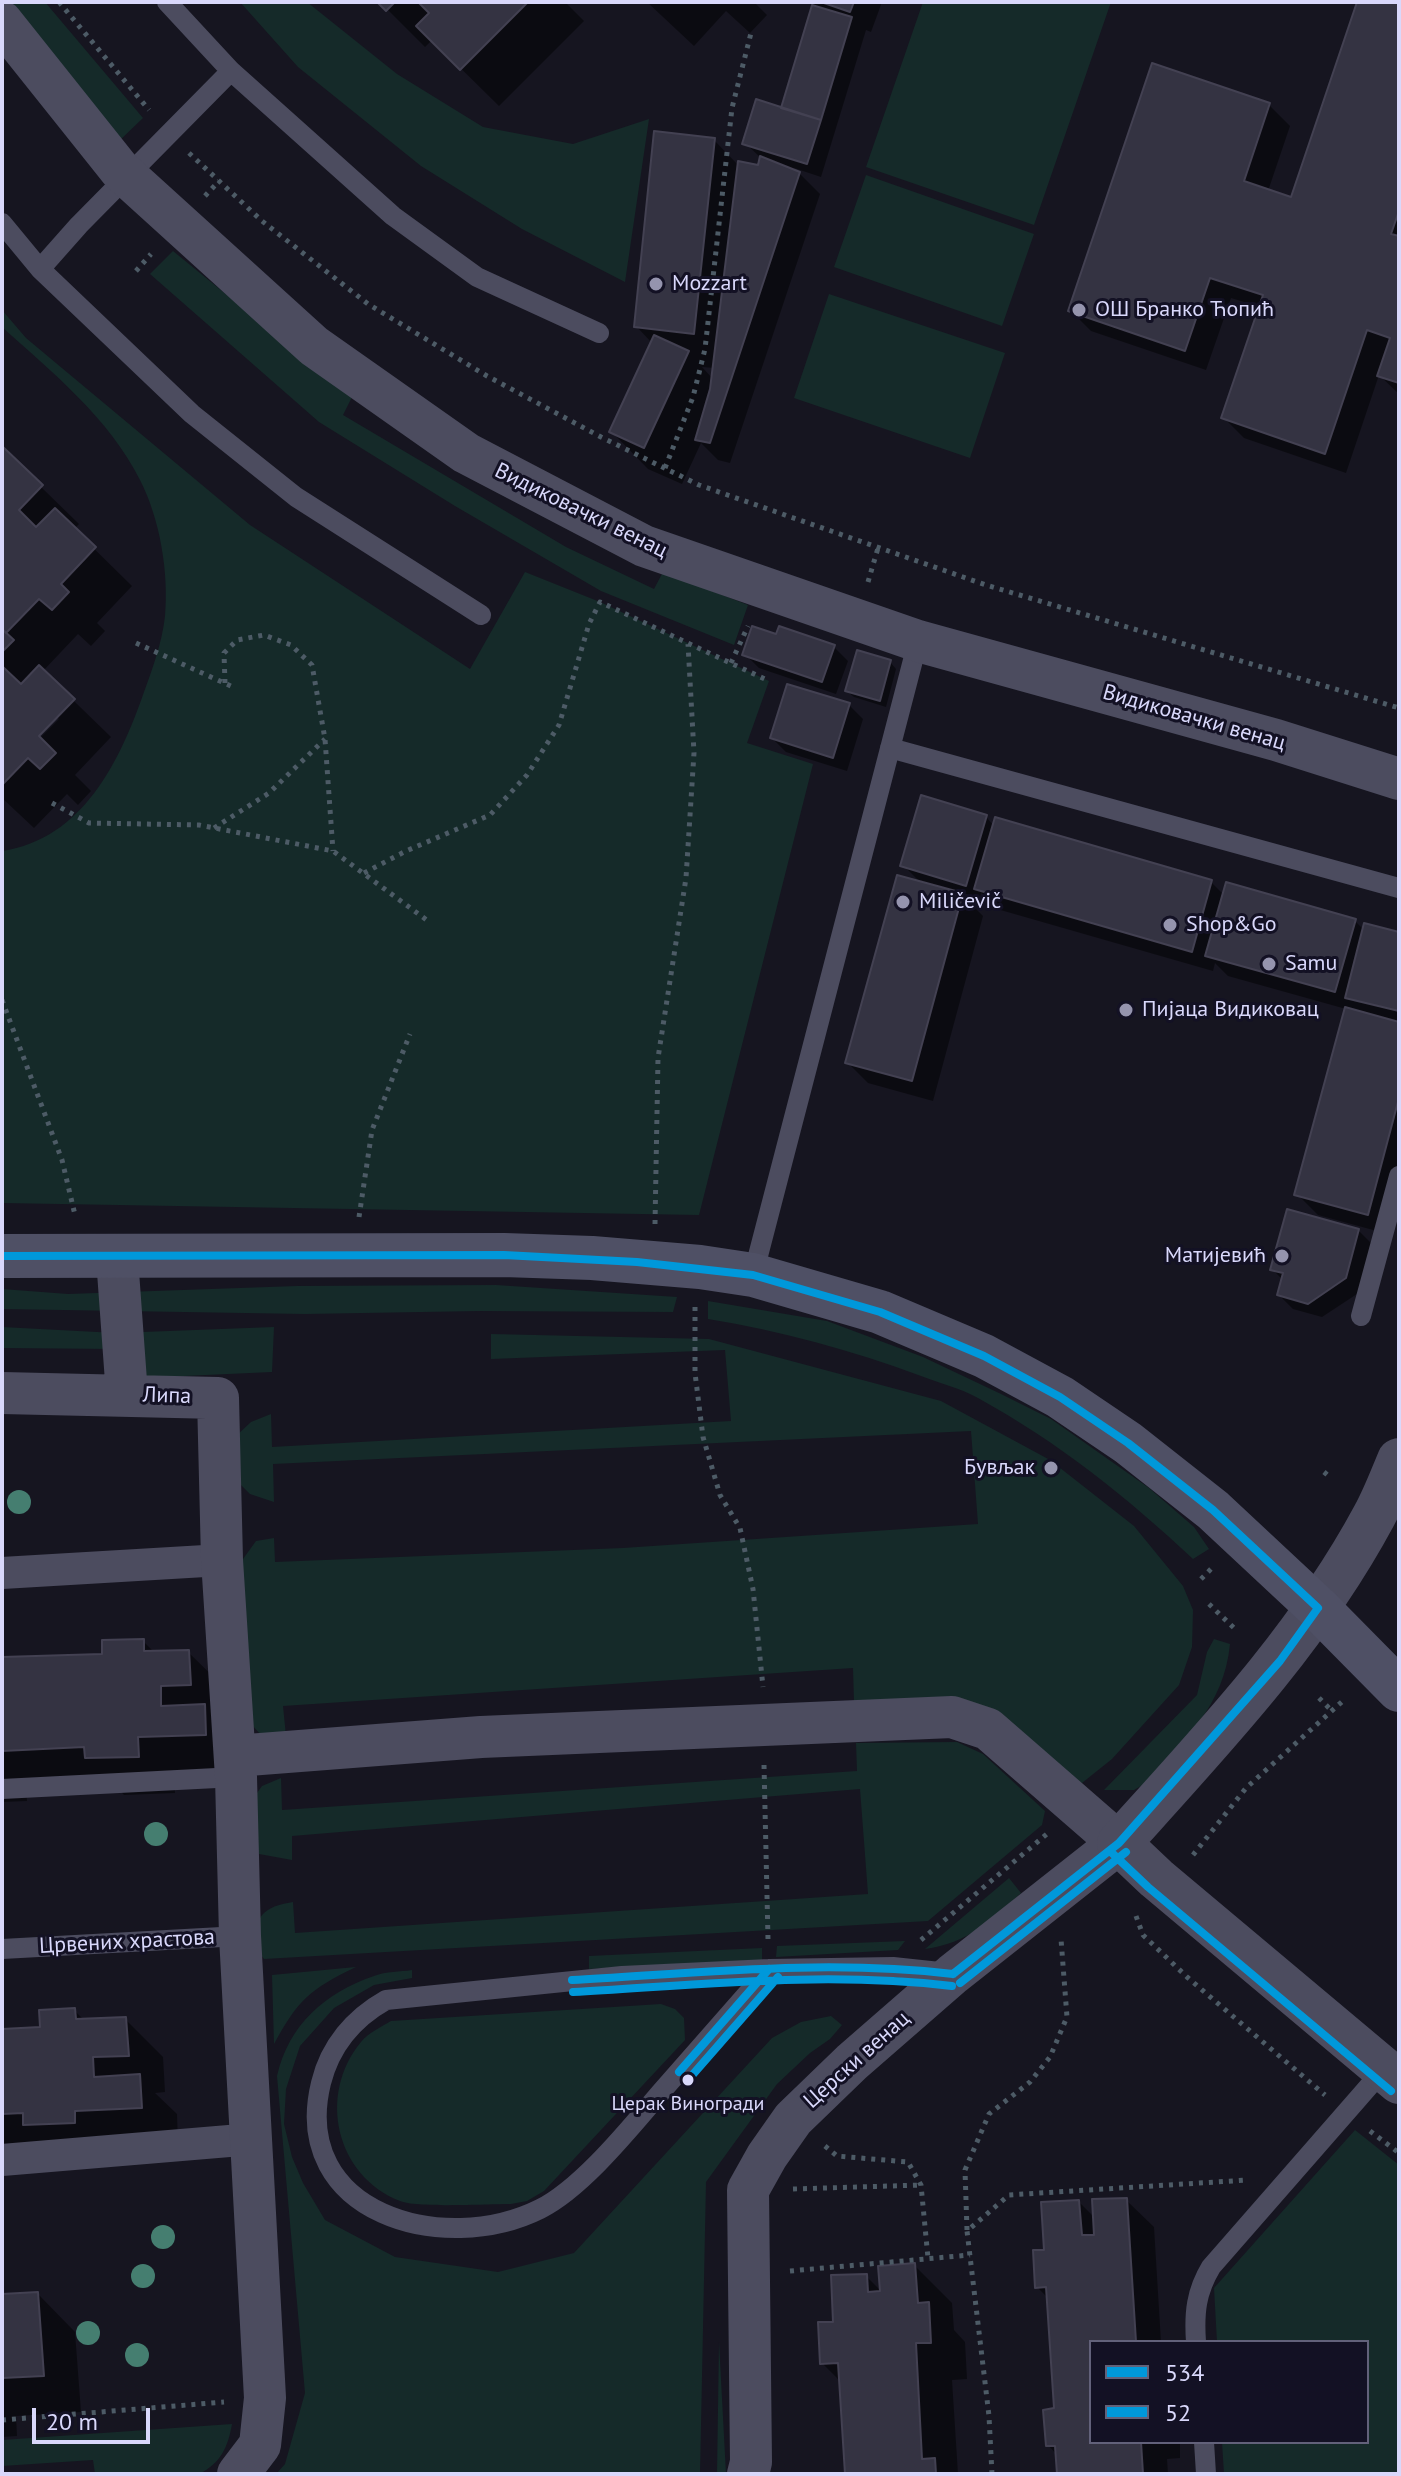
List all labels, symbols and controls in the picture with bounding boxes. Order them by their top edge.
place label: Mozzart [672,271,747,297]
marker: Mozzart [647,275,665,293]
place label: ОШ Бранко Ћопић [1095,297,1274,323]
marker: ОШ Бранко Ћопић [1070,301,1088,319]
street label: Видиковачки венац [490,458,672,564]
street label: Видиковачки венац [1100,679,1288,757]
place label: Miličevič [919,889,1001,915]
marker: Miličevič [894,893,912,911]
place label: Shop&Go [1186,912,1277,938]
marker: Shop&Go [1161,916,1179,934]
place label: Samu [1285,951,1337,977]
marker: Samu [1260,955,1278,973]
place label: Пијаца Видиковац [1142,997,1319,1023]
marker: Пијаца Видиковац [1117,1001,1135,1019]
place label: Матијевић [1165,1243,1266,1269]
marker: Матијевић [1273,1247,1291,1265]
street label: Липа [142,1382,192,1410]
place label: Бувљак [964,1455,1035,1481]
marker: Бувљак [1042,1459,1060,1477]
street label: Црвених храстова [38,1924,216,1960]
street label: Церски венац [799,2006,915,2114]
marker: Церак Виногради [680,2072,696,2088]
place label: Церак Виногради [611,2092,765,2116]
legend [1089,2340,1369,2444]
text: 534 [1165,2357,1204,2388]
scale bar [36,2392,154,2442]
text: 52 [1165,2397,1191,2428]
text: 20 m [46,2406,98,2437]

